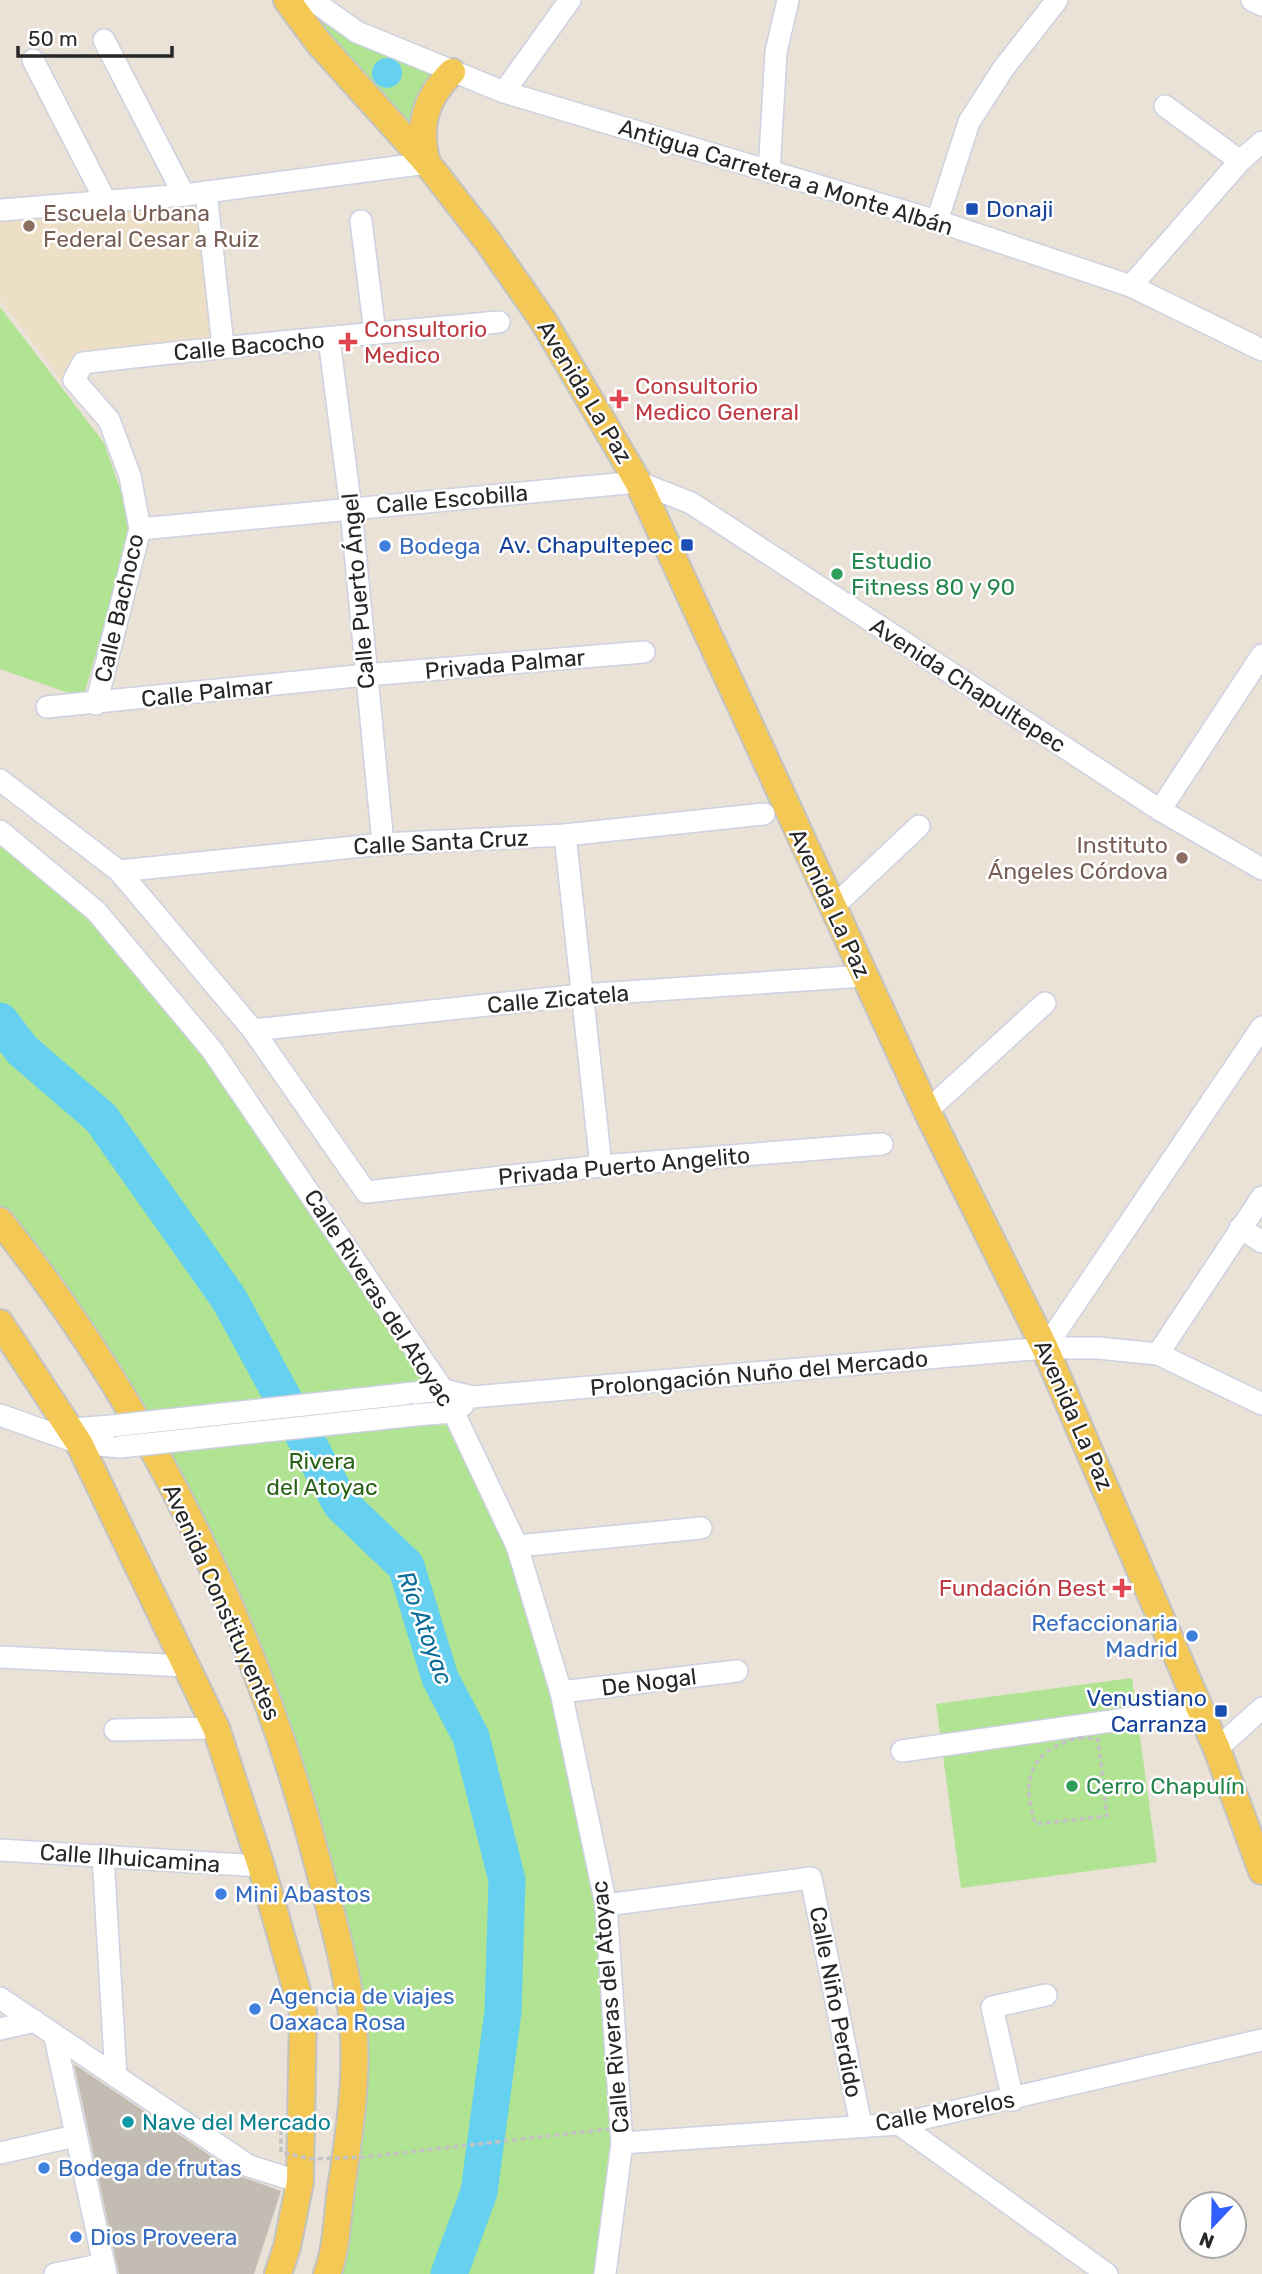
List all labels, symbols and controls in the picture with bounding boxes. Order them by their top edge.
scale bar [18,14,172,58]
text: 50 m [28,26,78,51]
street label: Antigua Carretera a Monte Albán [615,113,957,241]
place label: Donaji [986,195,1053,223]
place label: Escuela Urbana Federal Cesar a Ruiz [43,199,259,253]
marker: Donaji [964,201,980,217]
marker: Escuela Urbana Federal Cesar a Ruiz [21,218,37,234]
place label: Consultorio Medico [364,315,487,369]
street label: Avenida La Paz [531,316,639,468]
street label: Calle Bacocho [172,325,326,367]
marker: Consultorio Medico [338,332,358,352]
place label: Consultorio Medico General [635,372,799,426]
marker: Consultorio Medico General [609,389,629,409]
street label: Calle Escobilla [375,478,529,520]
street label: Calle Puerto Ángel [335,492,381,690]
street label: Calle Bachoco [88,531,150,685]
place label: Av. Chapultepec [499,531,673,559]
place label: Bodega [399,532,481,560]
marker: Av. Chapultepec [679,537,695,553]
marker: Bodega [377,538,393,554]
place label: Estudio Fitness 80 y 90 [851,547,1015,601]
marker: Estudio Fitness 80 y 90 [829,566,845,582]
street label: Avenida Chapultepec [865,611,1071,759]
street label: Privada Palmar [424,643,587,685]
street label: Calle Palmar [140,671,275,713]
street label: Calle Santa Cruz [353,823,529,861]
street label: Avenida La Paz [783,824,877,982]
place label: Instituto Ángeles Córdova [988,831,1168,885]
marker: Instituto Ángeles Córdova [1174,850,1190,866]
street label: Calle Zicatela [486,979,630,1019]
street label: Privada Puerto Angelito [497,1141,751,1191]
street label: Calle Riveras del Atoyac [298,1184,460,1412]
street label: Avenida La Paz [1028,1335,1120,1495]
street label: Prolongación Nuño del Mercado [589,1344,929,1402]
park label: Rivera del Atoyac [266,1447,378,1501]
street label: Avenida Constituyentes [157,1480,287,1724]
water label: Río Atoyac [391,1567,459,1689]
place label: Fundación Best [939,1574,1106,1602]
marker: Fundación Best [1112,1578,1132,1598]
place label: Refaccionaria Madrid [1031,1609,1178,1663]
marker: Refaccionaria Madrid [1184,1628,1200,1644]
street label: De Nogal [600,1662,698,1702]
place label: Venustiano Carranza [1086,1684,1207,1738]
marker: Venustiano Carranza [1213,1703,1229,1719]
place label: Cerro Chapulín [1086,1772,1245,1800]
marker: Cerro Chapulín [1064,1778,1080,1794]
street label: Calle Ilhuicamina [39,1838,221,1878]
place label: Mini Abastos [235,1880,371,1908]
street label: Calle Riveras del Atoyac [585,1880,635,2134]
marker: Mini Abastos [213,1886,229,1902]
street label: Calle Niño Perdido [804,1904,868,2100]
place label: Agencia de viajes Oaxaca Rosa [269,1982,455,2036]
marker: Agencia de viajes Oaxaca Rosa [247,2001,263,2017]
street label: Calle Morelos [873,2085,1017,2137]
place label: Nave del Mercado [142,2108,331,2136]
marker: Nave del Mercado [120,2114,136,2130]
place label: Bodega de frutas [58,2154,242,2182]
marker: Bodega de frutas [36,2160,52,2176]
north arrow [1178,2190,1248,2260]
place label: Dios Proveera [90,2223,237,2251]
text: N [1196,2227,1217,2254]
marker: Dios Proveera [68,2229,84,2245]

